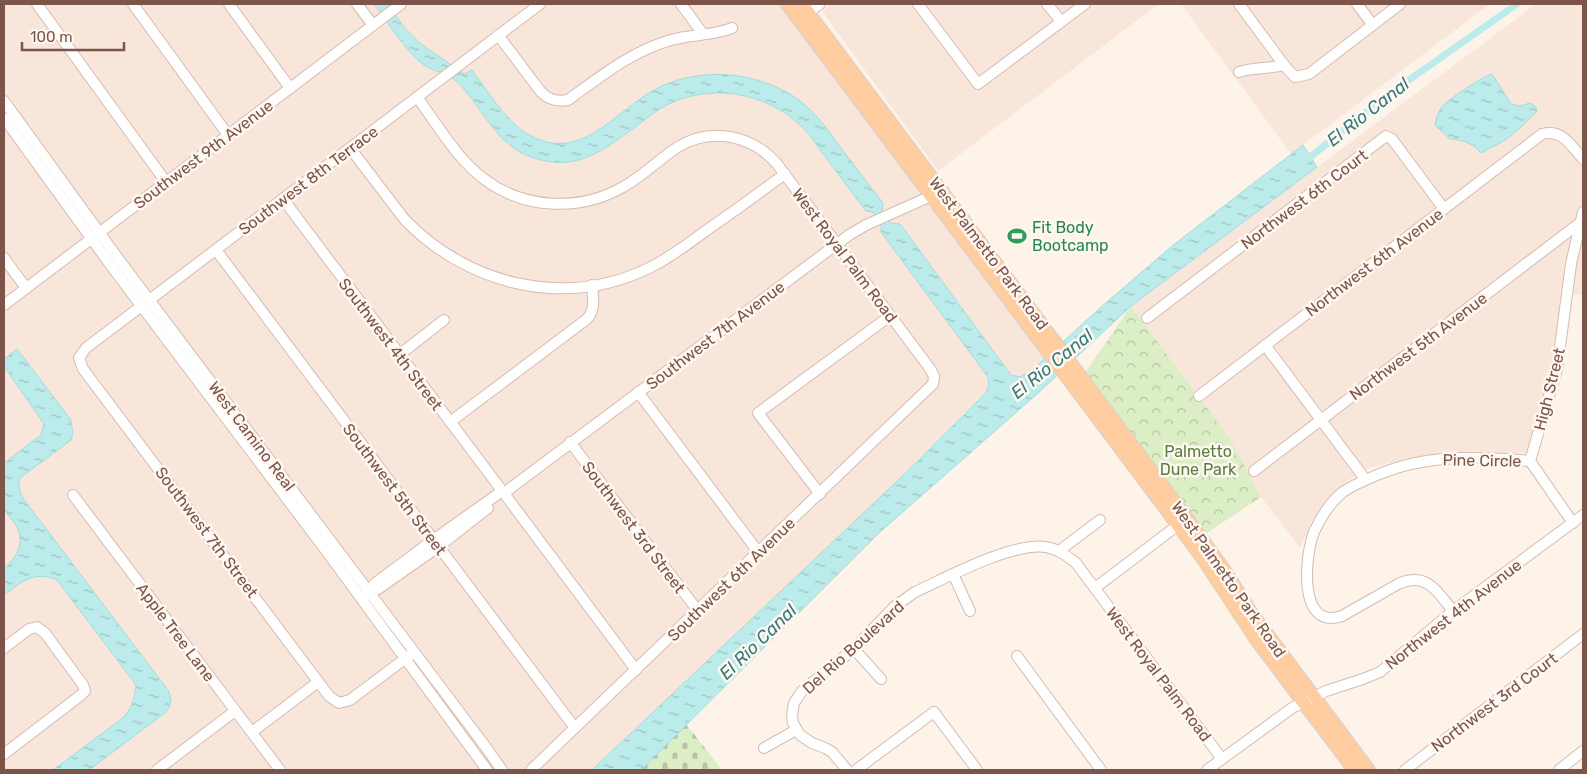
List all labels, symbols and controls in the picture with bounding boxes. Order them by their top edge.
scale bar [22,20,125,52]
text: 100 m [30,28,72,46]
water label: El Rio Canal [1322,72,1414,151]
street label: Southwest 9th Avenue [130,96,277,213]
street label: Southwest 8th Terrace [235,122,382,239]
street label: Northwest 6th Court [1237,146,1371,253]
street label: West Palmetto Park Road [925,173,1052,333]
street label: West Royal Palm Road [788,184,901,326]
street label: Northwest 6th Avenue [1302,204,1447,320]
place label: Fit Body Bootcamp [1032,218,1109,255]
sports icon: Fit Body Bootcamp [1006,225,1028,247]
street label: Southwest 4th Street [335,274,447,414]
street label: Southwest 7th Avenue [642,277,788,394]
street label: Northwest 5th Avenue [1346,288,1491,404]
water label: El Rio Canal [1007,324,1098,404]
street label: High Street [1530,346,1569,433]
street label: West Camino Real [204,378,299,495]
street label: Southwest 5th Street [339,420,450,559]
park label: Palmetto Dune Park [1160,442,1237,479]
street label: Pine Circle [1442,450,1522,471]
street label: Southwest 3rd Street [578,458,689,597]
street label: Southwest 7th Street [151,463,262,601]
street label: West Palmetto Park Road [1167,498,1290,661]
street label: Southwest 6th Avenue [664,514,799,645]
street label: Northwest 4th Avenue [1381,555,1525,673]
street label: Apple Tree Lane [132,579,219,685]
street label: Del Rio Boulevard [799,597,908,698]
water label: El Rio Canal [715,599,802,684]
street label: West Royal Palm Road [1102,603,1215,745]
street label: Northwest 3rd Court [1428,649,1561,756]

